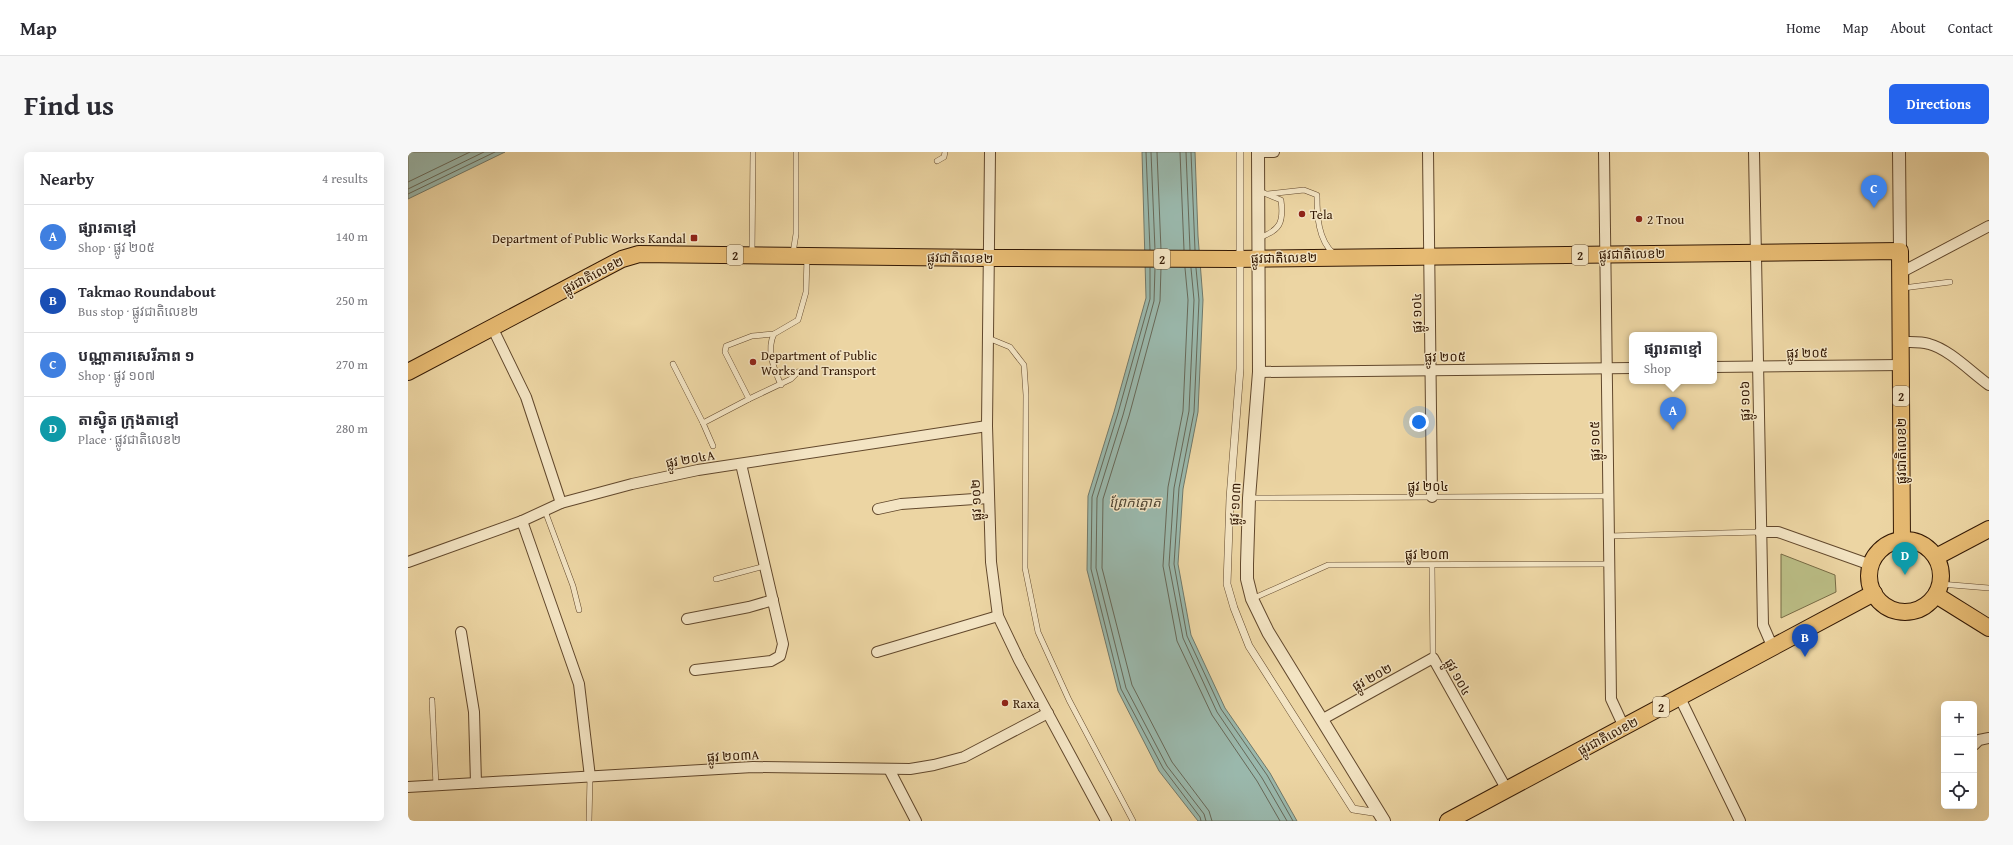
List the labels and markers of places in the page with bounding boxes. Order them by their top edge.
pin: C [1861,175,1887,208]
place label: Tela [1310,205,1334,224]
marker: Tela [1297,209,1307,219]
place label: 2 Tnou [1647,210,1684,229]
marker: 2 Tnou [1634,214,1644,224]
place label: Department of Public Works Kandal [492,229,686,248]
marker: Department of Public Works Kandal [689,233,699,243]
place label: Department of Public Works and Transport [761,346,877,380]
marker: Department of Public Works and Transport [748,357,758,367]
pin: A [1660,397,1686,430]
pin: D [1892,542,1918,575]
pin: B [1792,624,1818,657]
place label: Raxa [1013,694,1040,713]
marker: Raxa [1000,698,1010,708]

